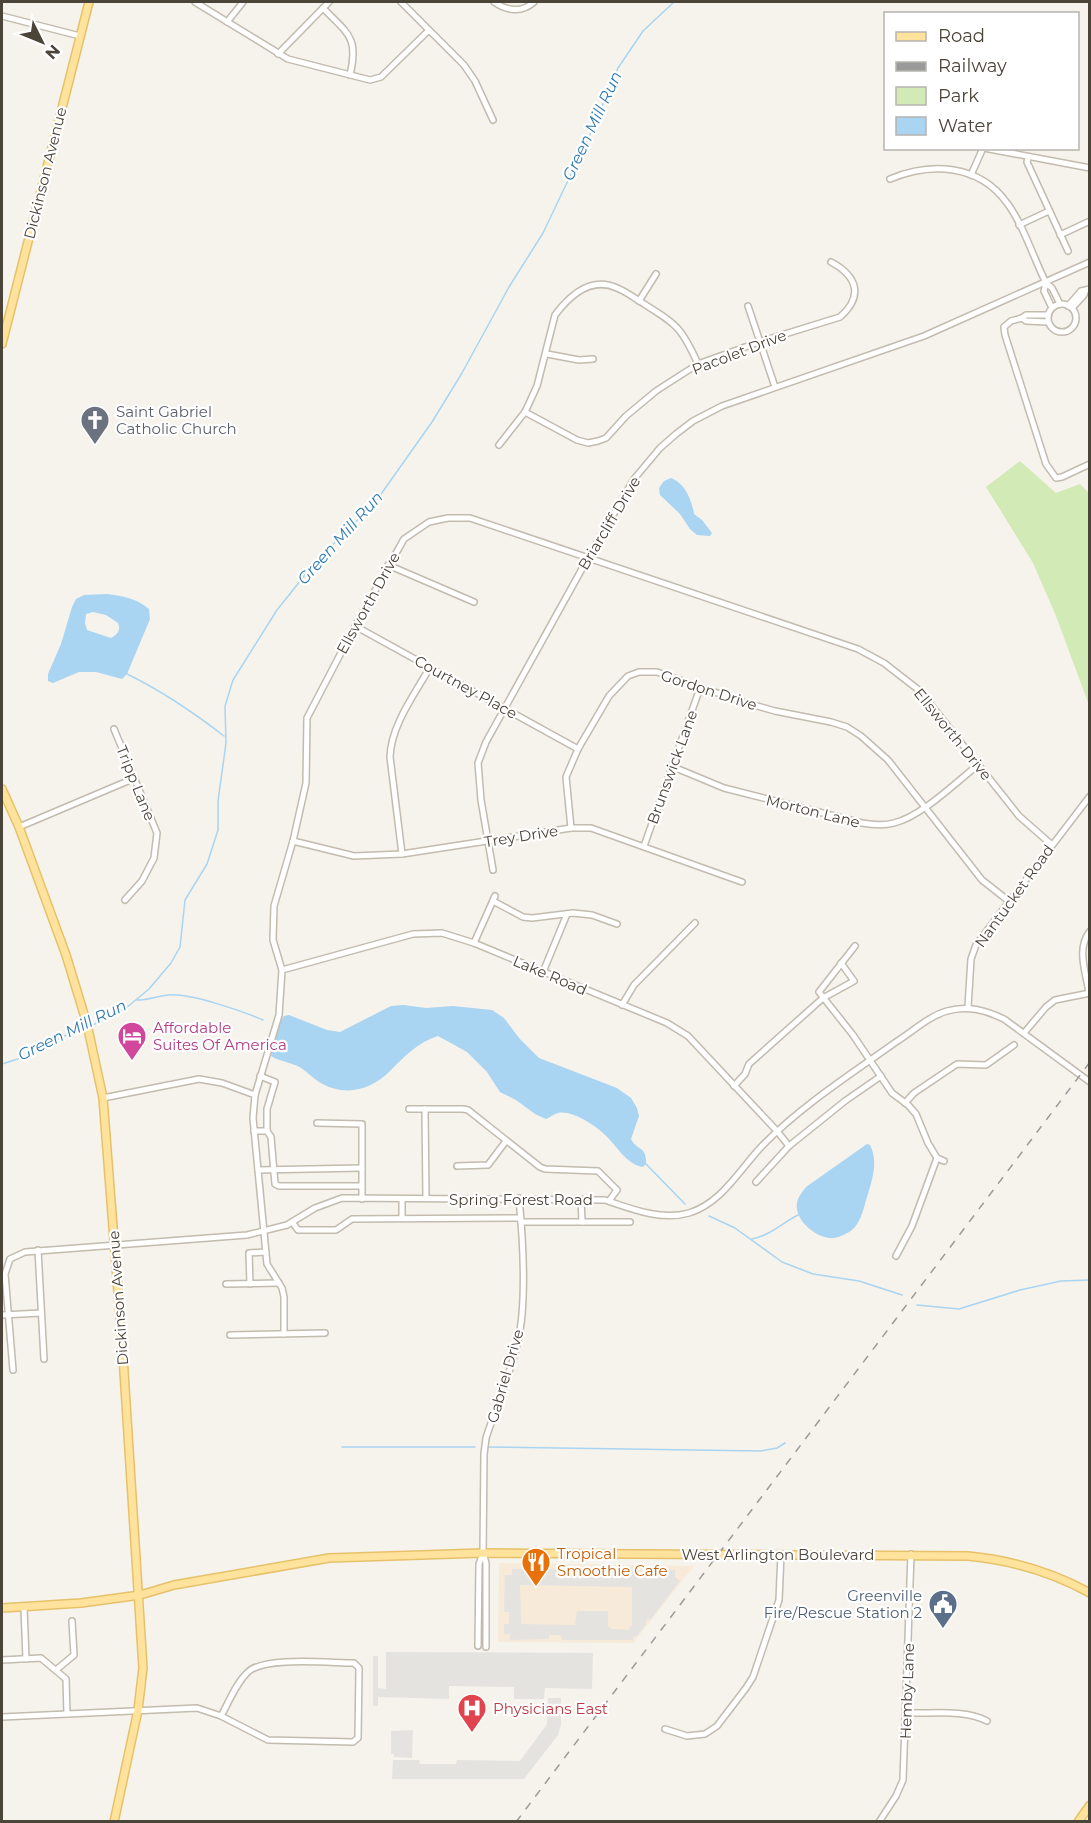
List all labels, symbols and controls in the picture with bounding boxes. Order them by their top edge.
north arrow [12,12,72,72]
legend [884,12,1079,150]
text: Road [938,25,985,47]
text: N [41,41,64,63]
text: Railway [938,55,1007,77]
water label: Green Mill Run [558,68,626,184]
text: Park [938,85,979,107]
street label: Dickinson Avenue [19,105,71,241]
text: Water [938,115,993,137]
street label: Pacolet Drive [689,325,789,379]
place label: Saint Gabriel Catholic Church [116,402,237,438]
church icon: Saint Gabriel Catholic Church [79,404,111,446]
street label: Briarcliff Drive [574,473,644,573]
water label: Green Mill Run [293,488,387,588]
street label: Ellsworth Drive [332,549,404,657]
street label: Courtney Place [411,651,521,723]
street label: Gordon Drive [659,666,759,714]
street label: Ellsworth Drive [910,684,996,784]
street label: Brunswick Lane [643,707,701,827]
street label: Tripp Lane [112,743,160,823]
street label: Morton Lane [764,790,862,832]
street label: Trey Drive [483,821,559,851]
street label: Nantucket Road [970,841,1058,951]
street label: Lake Road [510,951,590,999]
water label: Green Mill Run [15,996,129,1064]
place label: Affordable Suites Of America [153,1018,287,1054]
hotel icon: Affordable Suites Of America [116,1020,148,1062]
street label: Spring Forest Road [449,1190,593,1209]
street label: Dickinson Avenue [104,1230,132,1366]
street label: Gabriel Drive [483,1327,527,1425]
place label: Tropical Smoothie Cafe [557,1544,668,1580]
street label: West Arlington Boulevard [681,1545,875,1564]
restaurant icon: Tropical Smoothie Cafe [520,1546,552,1588]
place label: Greenville Fire/Rescue Station 2 [764,1586,922,1622]
public building icon: Greenville Fire/Rescue Station 2 [927,1588,959,1630]
street label: Hemby Lane [896,1643,918,1739]
hospital icon: Physicians East [456,1692,488,1734]
place label: Physicians East [493,1699,608,1718]

